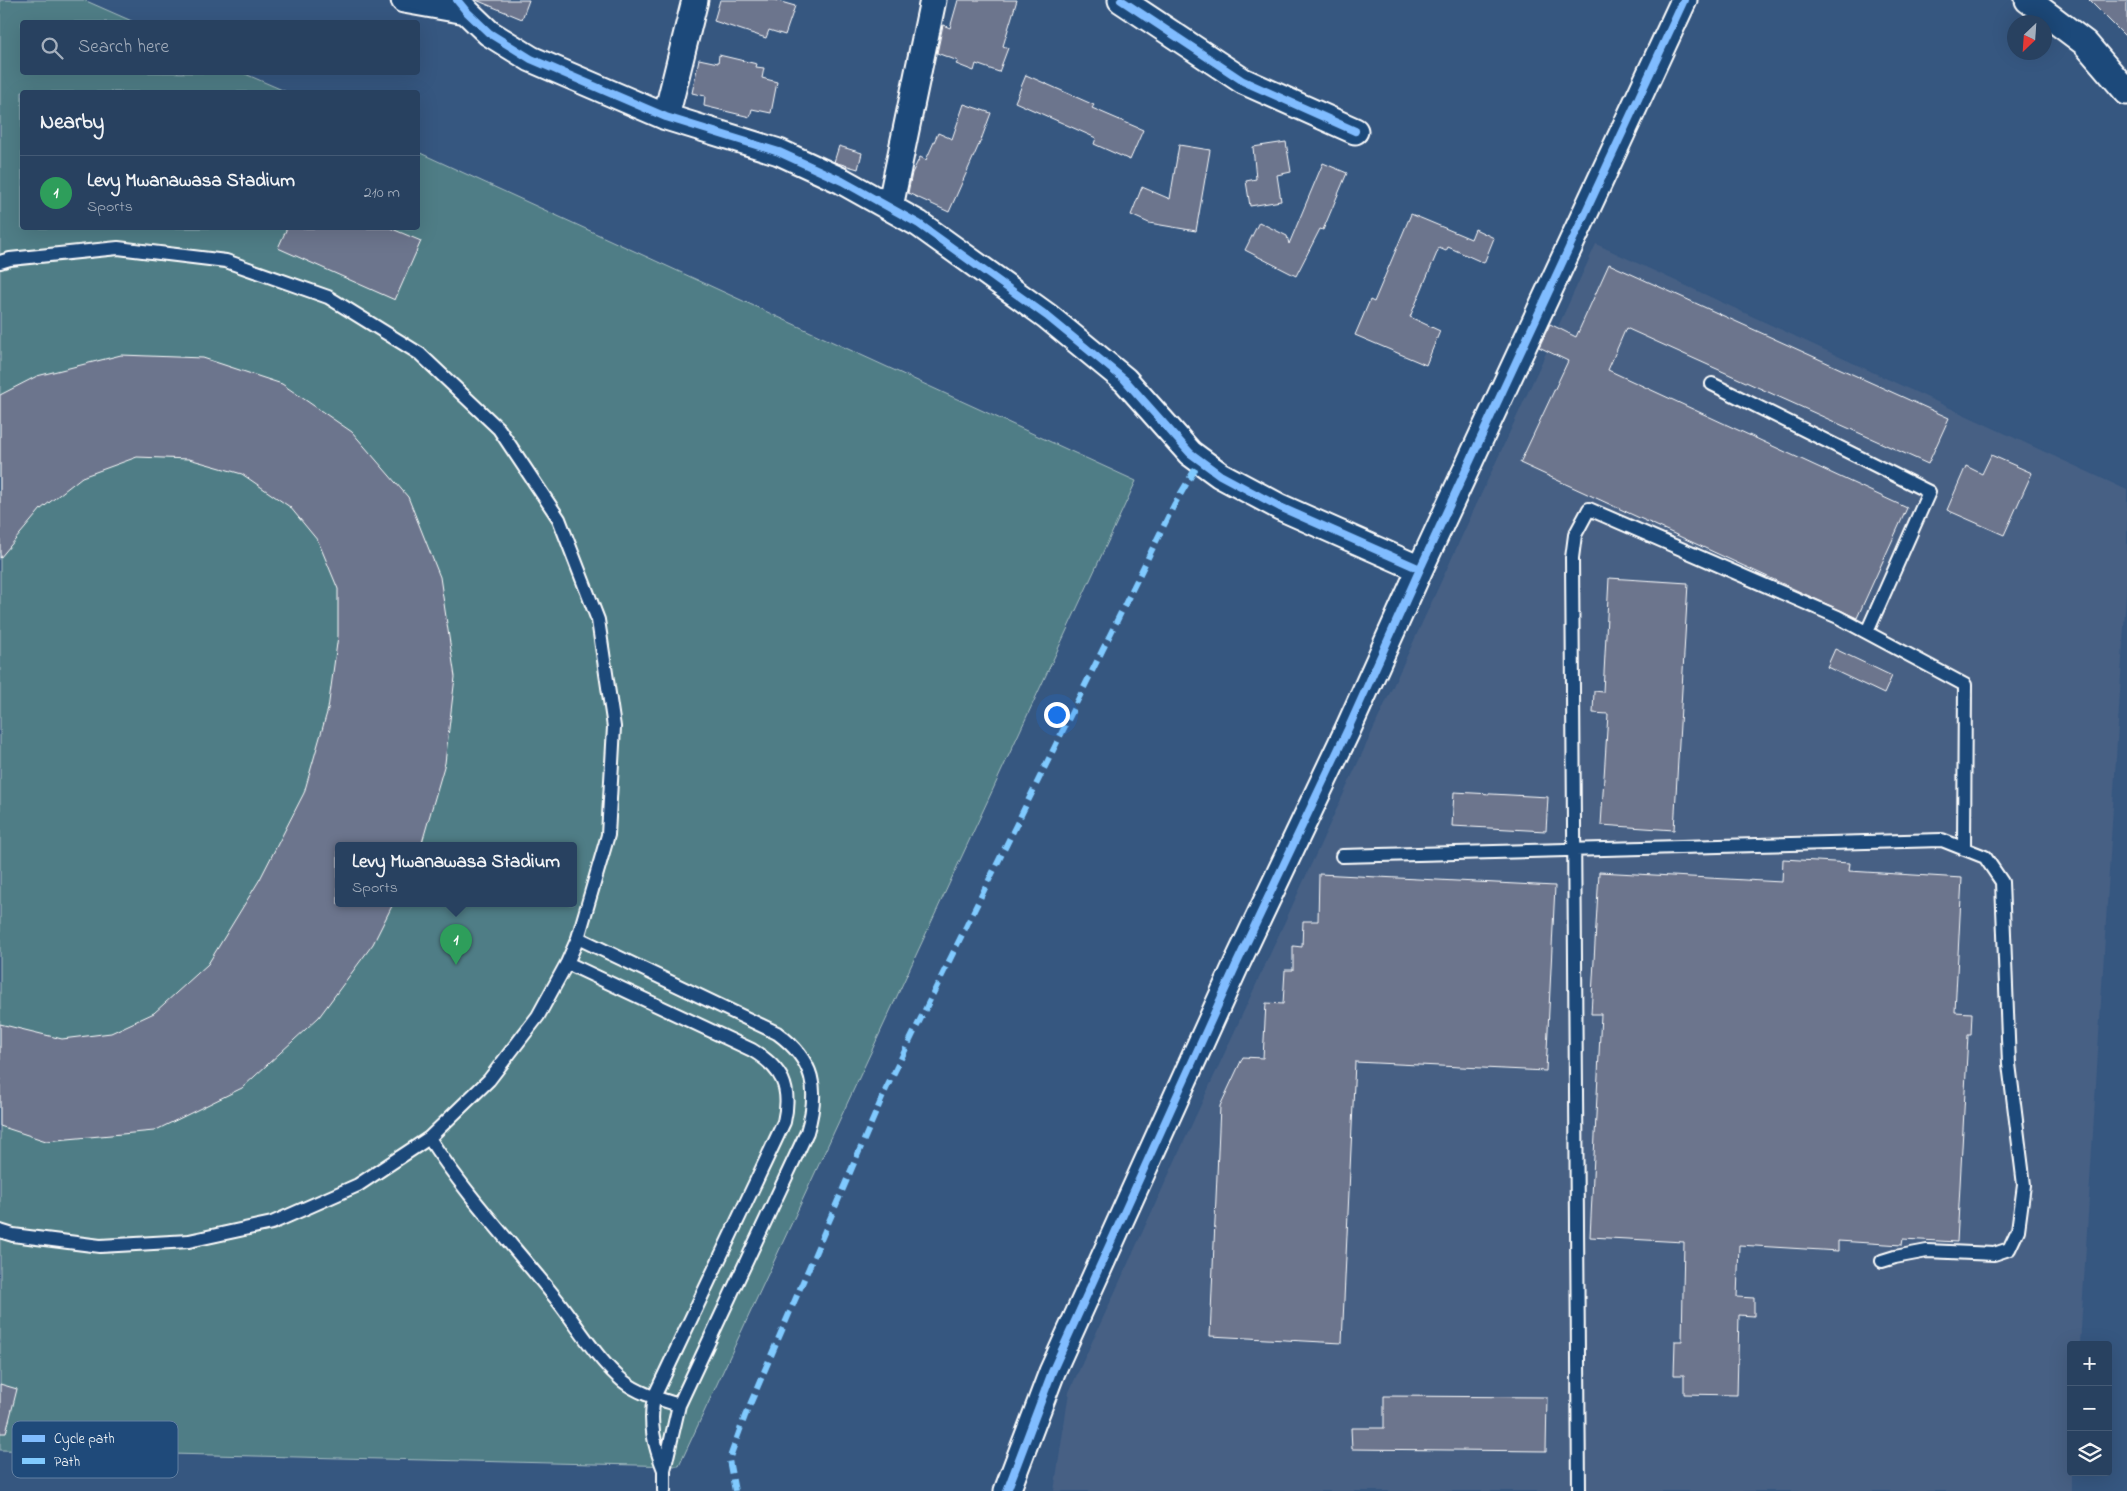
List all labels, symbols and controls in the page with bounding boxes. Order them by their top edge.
north arrow [2007,15,2052,60]
search box [20,20,420,75]
icon: search [38,34,66,62]
text: Search here [78,34,169,61]
text: Nearby [40,108,104,138]
text: Levy Mwanawasa Stadium [87,168,295,195]
text: 1 [53,181,59,205]
text: 210 m [364,181,400,205]
text: Sports [87,195,133,219]
your location [1044,702,1070,728]
popup [335,842,577,907]
text: Levy Mwanawasa Stadium [352,849,560,876]
text: Sports [352,876,398,900]
pin: 1 [440,924,472,965]
map controls [2067,1341,2112,1476]
button: + [2067,1341,2112,1386]
button: − [2067,1386,2112,1431]
legend [12,1421,178,1478]
text: Cycle path [54,1429,115,1451]
button: layers [2067,1431,2112,1476]
text: Path [54,1452,80,1473]

